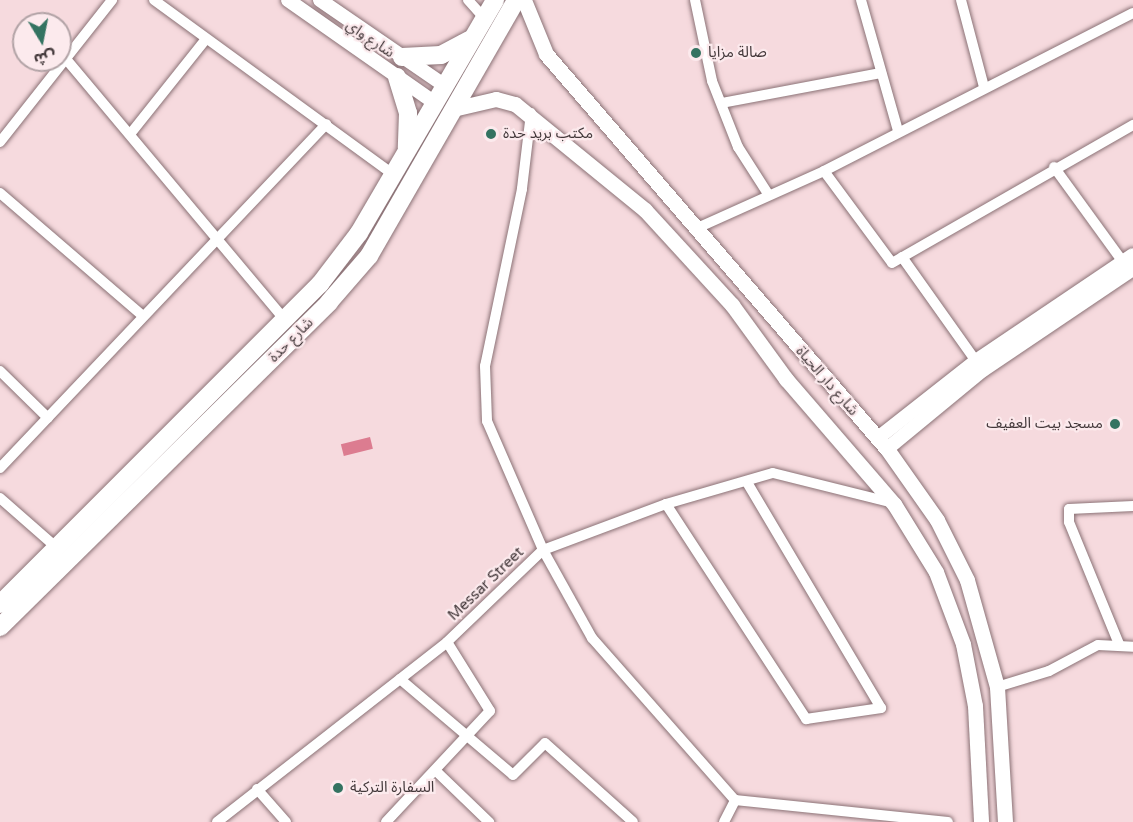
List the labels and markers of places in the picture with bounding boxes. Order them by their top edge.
place label: صالة مزايا [708,44,767,62]
marker: صالة مزايا [689,46,703,60]
place label: مكتب بريد حدة [503,125,593,143]
marker: مكتب بريد حدة [484,127,498,141]
place label: مسجد بيت العفيف [986,415,1103,433]
marker: مسجد بيت العفيف [1108,417,1122,431]
place label: السفارة التركية [350,779,434,797]
marker: السفارة التركية [331,781,345,795]

